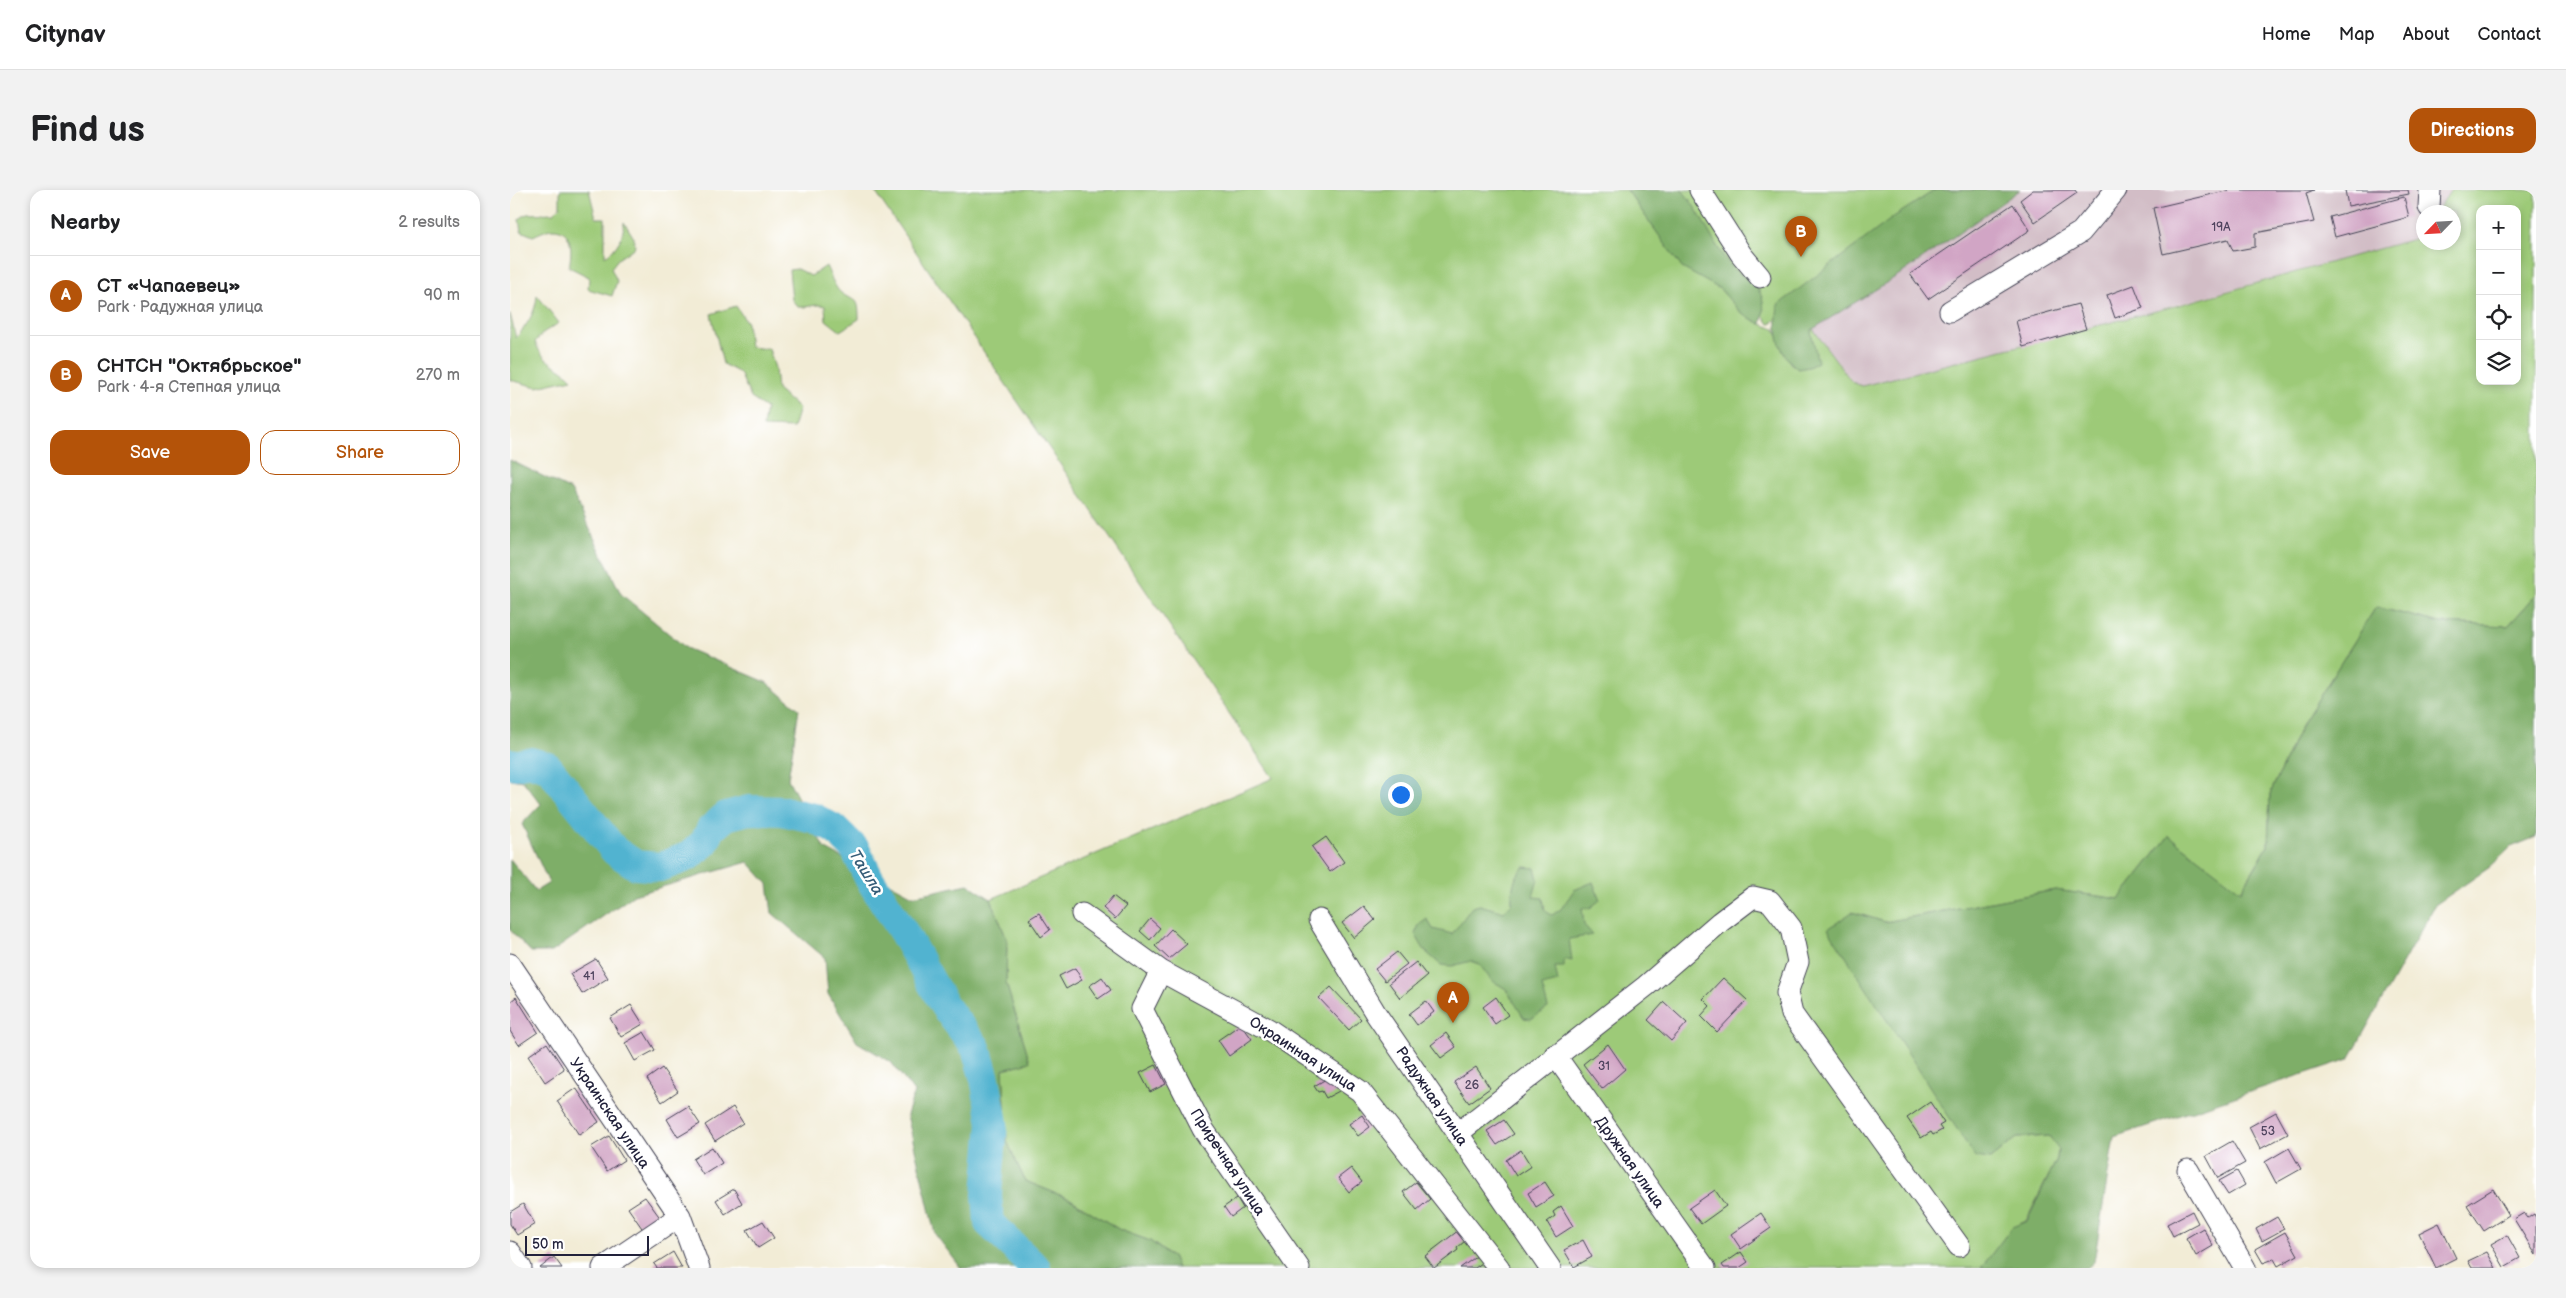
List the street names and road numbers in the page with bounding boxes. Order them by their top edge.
street label: Окраинная улица [1245,1013,1360,1096]
street label: Радужная улица [1391,1043,1472,1150]
street label: Украинская улица [565,1054,654,1173]
street label: Приречная улица [1186,1105,1269,1220]
street label: Дружная улица [1591,1113,1668,1212]

